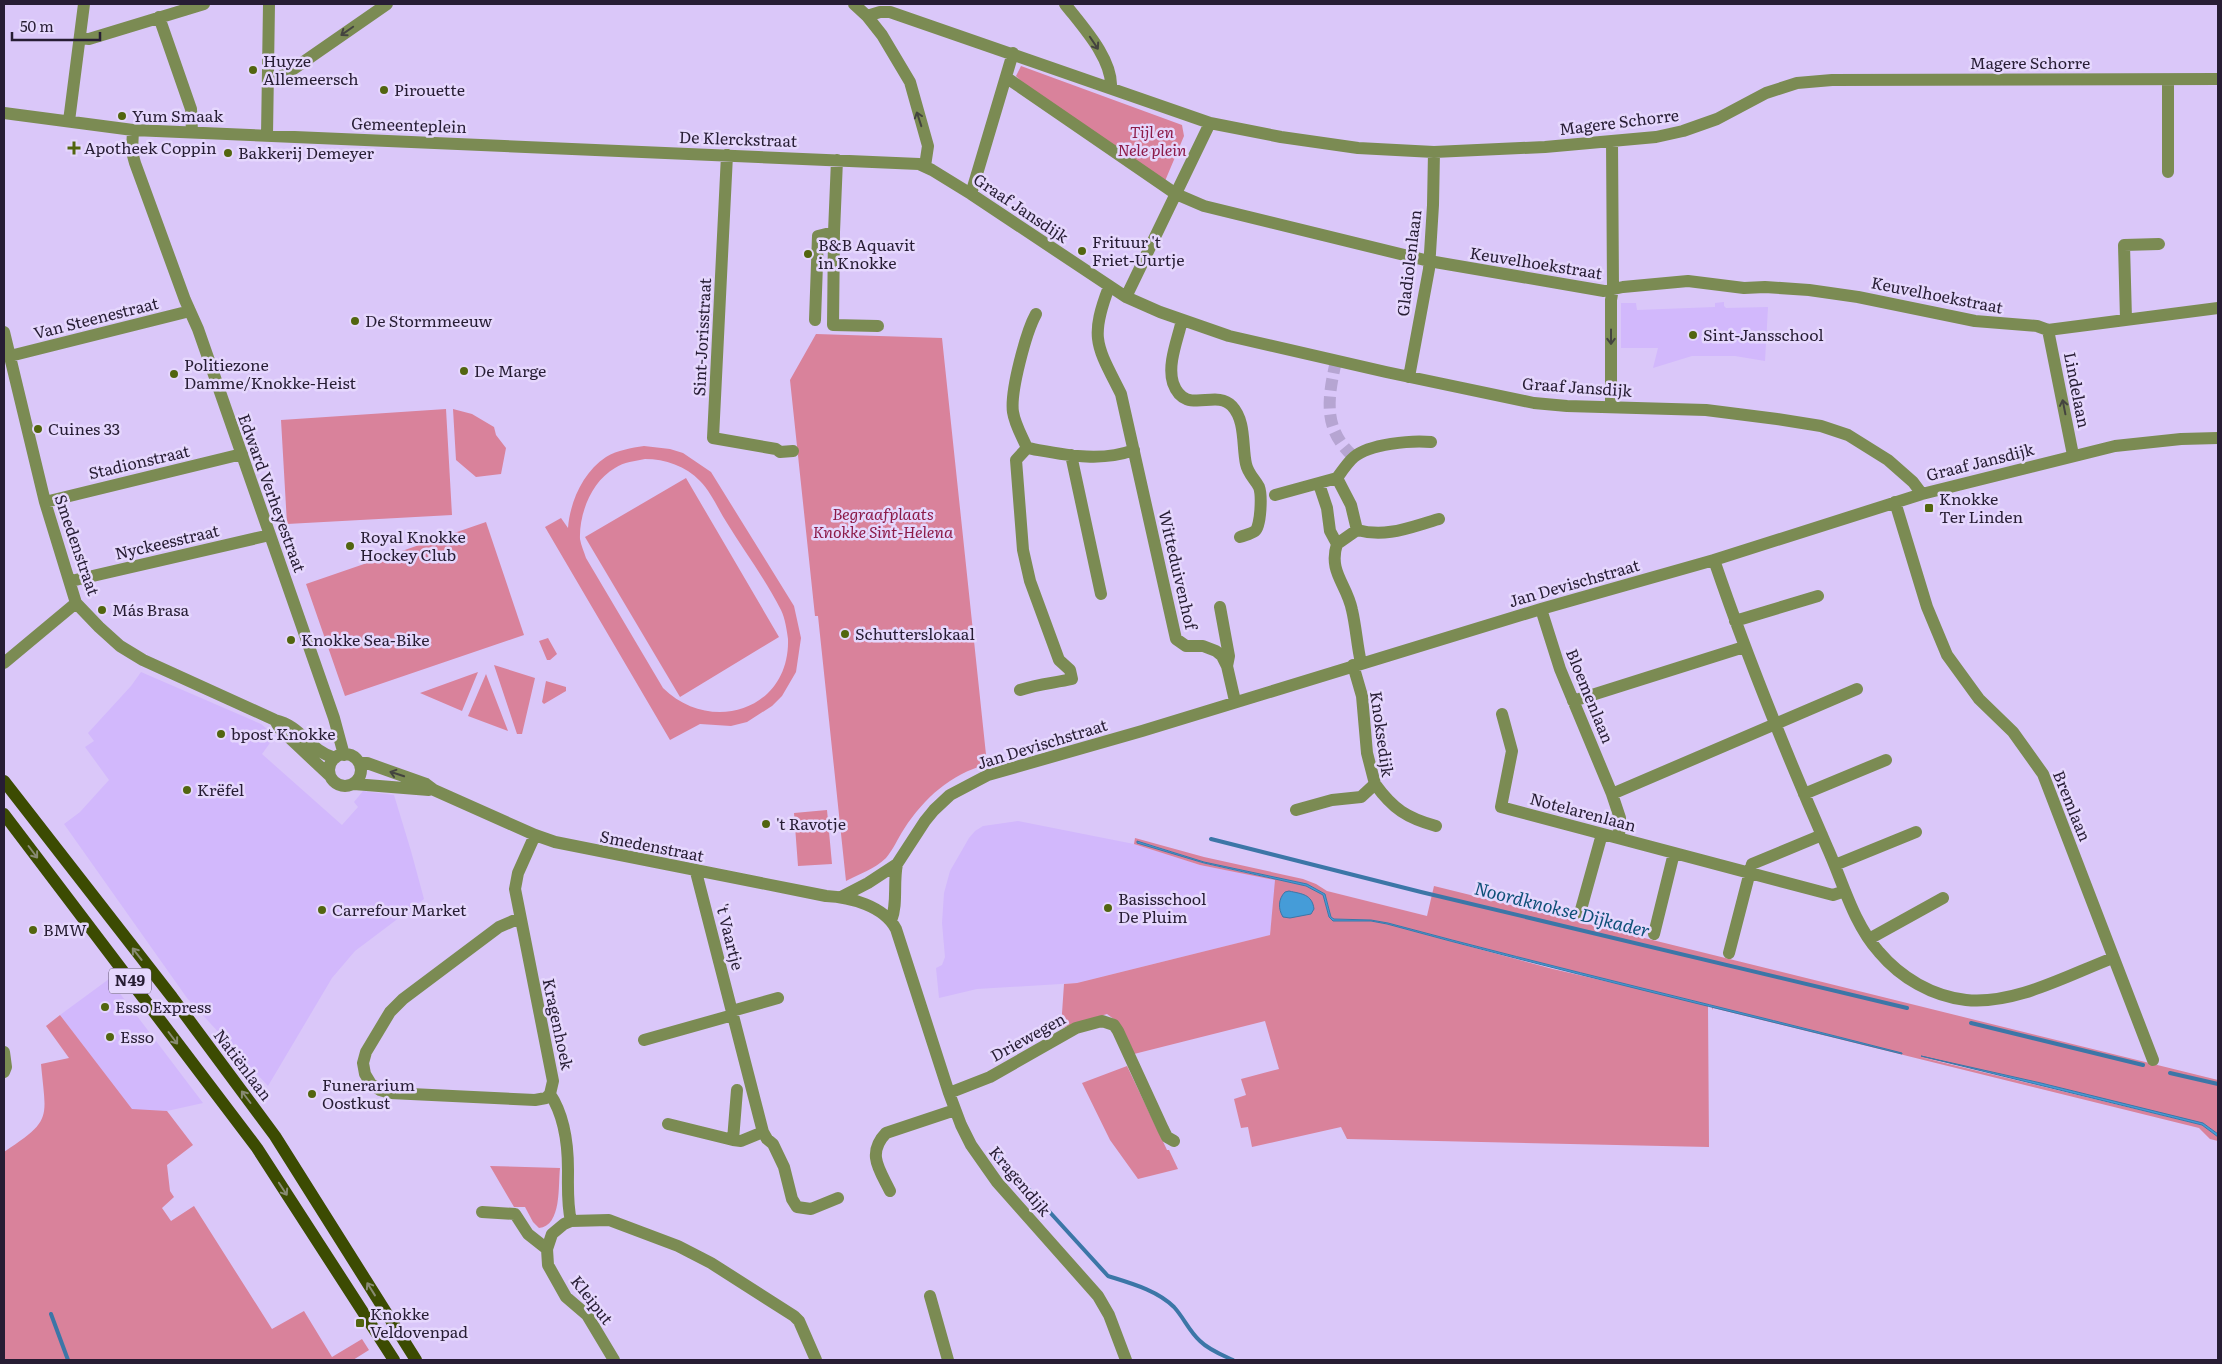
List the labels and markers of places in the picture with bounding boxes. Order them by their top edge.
place label: Huyze Allemeersch [263,48,359,90]
marker: Huyze Allemeersch [247,64,259,76]
place label: Pirouette [394,77,465,101]
marker: Pirouette [378,84,390,96]
place label: Yum Smaak [132,103,223,127]
marker: Yum Smaak [116,110,128,122]
place label: Apotheek Coppin [84,135,217,159]
place label: Bakkerij Demeyer [238,140,375,164]
marker: Apotheek Coppin [68,142,80,154]
marker: Bakkerij Demeyer [222,147,234,159]
place label: Frituur 't Friet-Uurtje [1092,229,1185,271]
place label: B&B Aquavit in Knokke [818,232,916,274]
marker: Frituur 't Friet-Uurtje [1076,245,1088,257]
marker: B&B Aquavit in Knokke [802,248,814,260]
place label: De Stormmeeuw [365,308,492,332]
marker: De Stormmeeuw [349,315,361,327]
place label: Sint-Jansschool [1703,322,1824,346]
marker: Sint-Jansschool [1687,329,1699,341]
place label: Politiezone Damme/Knokke-Heist [184,352,357,394]
place label: De Marge [474,358,546,382]
marker: De Marge [458,365,470,377]
marker: Politiezone Damme/Knokke-Heist [168,368,180,380]
place label: Cuines 33 [48,416,120,440]
marker: Cuines 33 [32,423,44,435]
place label: Knokke Ter Linden [1939,486,2023,528]
marker: Knokke Ter Linden [1923,502,1935,514]
place label: Royal Knokke Hockey Club [360,524,466,566]
marker: Royal Knokke Hockey Club [344,540,356,552]
place label: Más Brasa [112,597,189,621]
marker: Más Brasa [96,604,108,616]
place label: Schutterslokaal [855,621,975,645]
place label: Knokke Sea-Bike [301,627,429,651]
marker: Schutterslokaal [839,628,851,640]
marker: Knokke Sea-Bike [285,634,297,646]
place label: bpost Knokke [231,721,336,745]
marker: bpost Knokke [215,728,227,740]
place label: Krëfel [197,777,244,801]
marker: Krëfel [181,784,193,796]
place label: 't Ravotje [776,811,846,835]
marker: 't Ravotje [760,818,772,830]
place label: Basisschool De Pluim [1118,886,1206,928]
place label: Carrefour Market [332,897,467,921]
marker: Basisschool De Pluim [1102,902,1114,914]
marker: Carrefour Market [316,904,328,916]
place label: BMW [43,917,87,941]
marker: BMW [27,924,39,936]
place label: Esso Express [115,994,211,1018]
marker: Esso Express [99,1001,111,1013]
place label: Esso [120,1024,154,1048]
marker: Esso [104,1031,116,1043]
place label: Funerarium Oostkust [322,1072,415,1114]
marker: Funerarium Oostkust [306,1088,318,1100]
place label: Knokke Veldovenpad [370,1301,468,1343]
marker: Knokke Veldovenpad [354,1317,366,1329]

